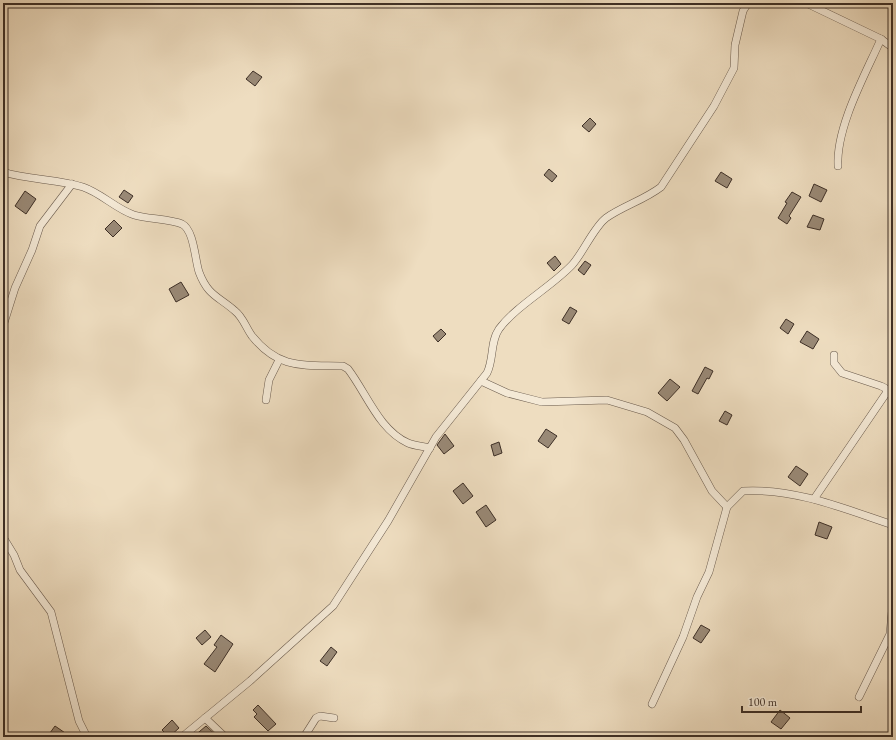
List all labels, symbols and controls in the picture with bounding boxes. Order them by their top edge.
scale bar [742,688,861,714]
text: 100 m [748,694,778,710]

